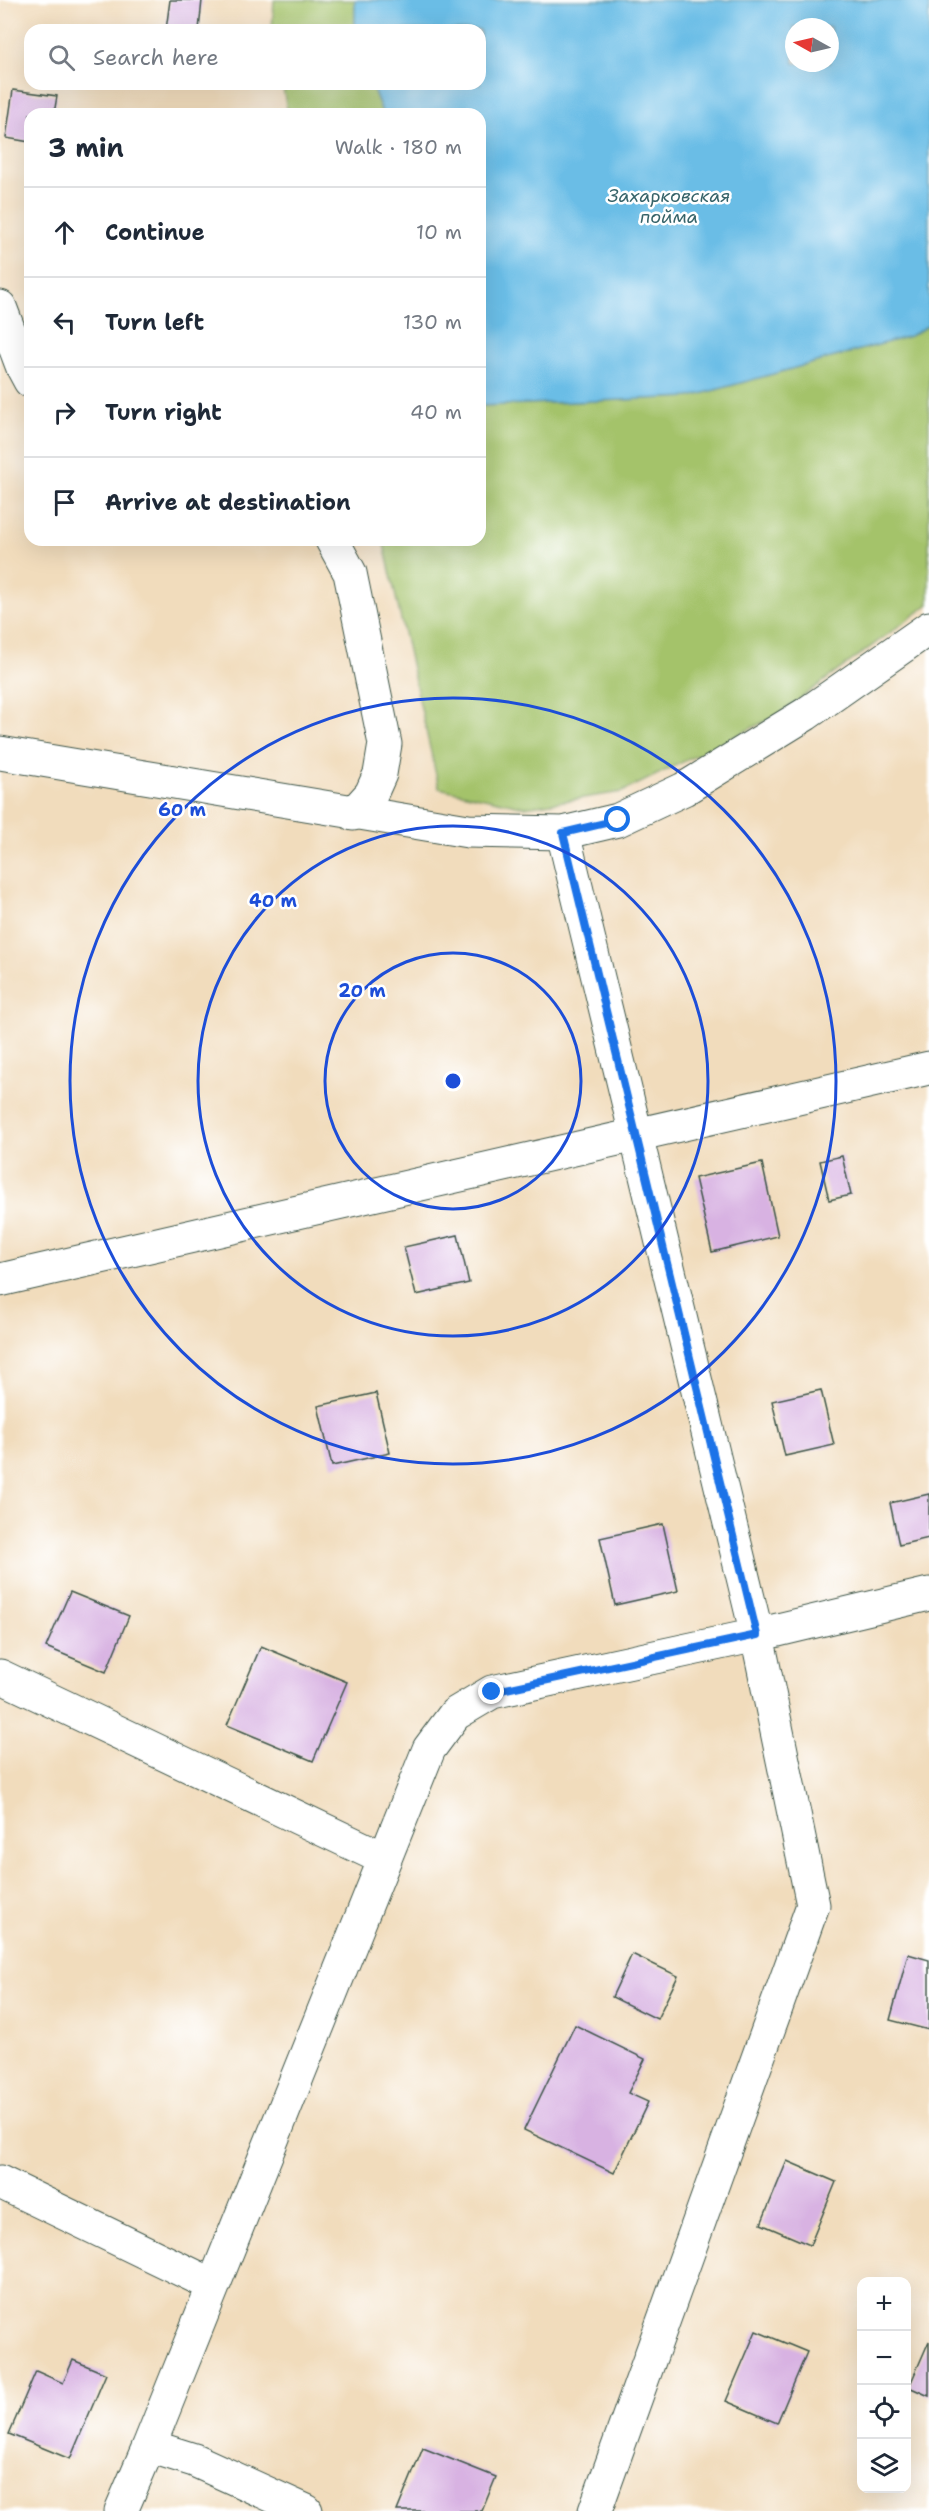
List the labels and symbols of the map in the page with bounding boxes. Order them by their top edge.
north arrow [785,18,839,72]
water label: Захарковская пойма [608,184,730,229]
text: 60 m [158,798,206,822]
route start [604,806,630,832]
text: 40 m [249,889,297,913]
text: 20 m [338,979,386,1003]
centre of rings [443,1071,463,1091]
route end [478,1678,504,1704]

